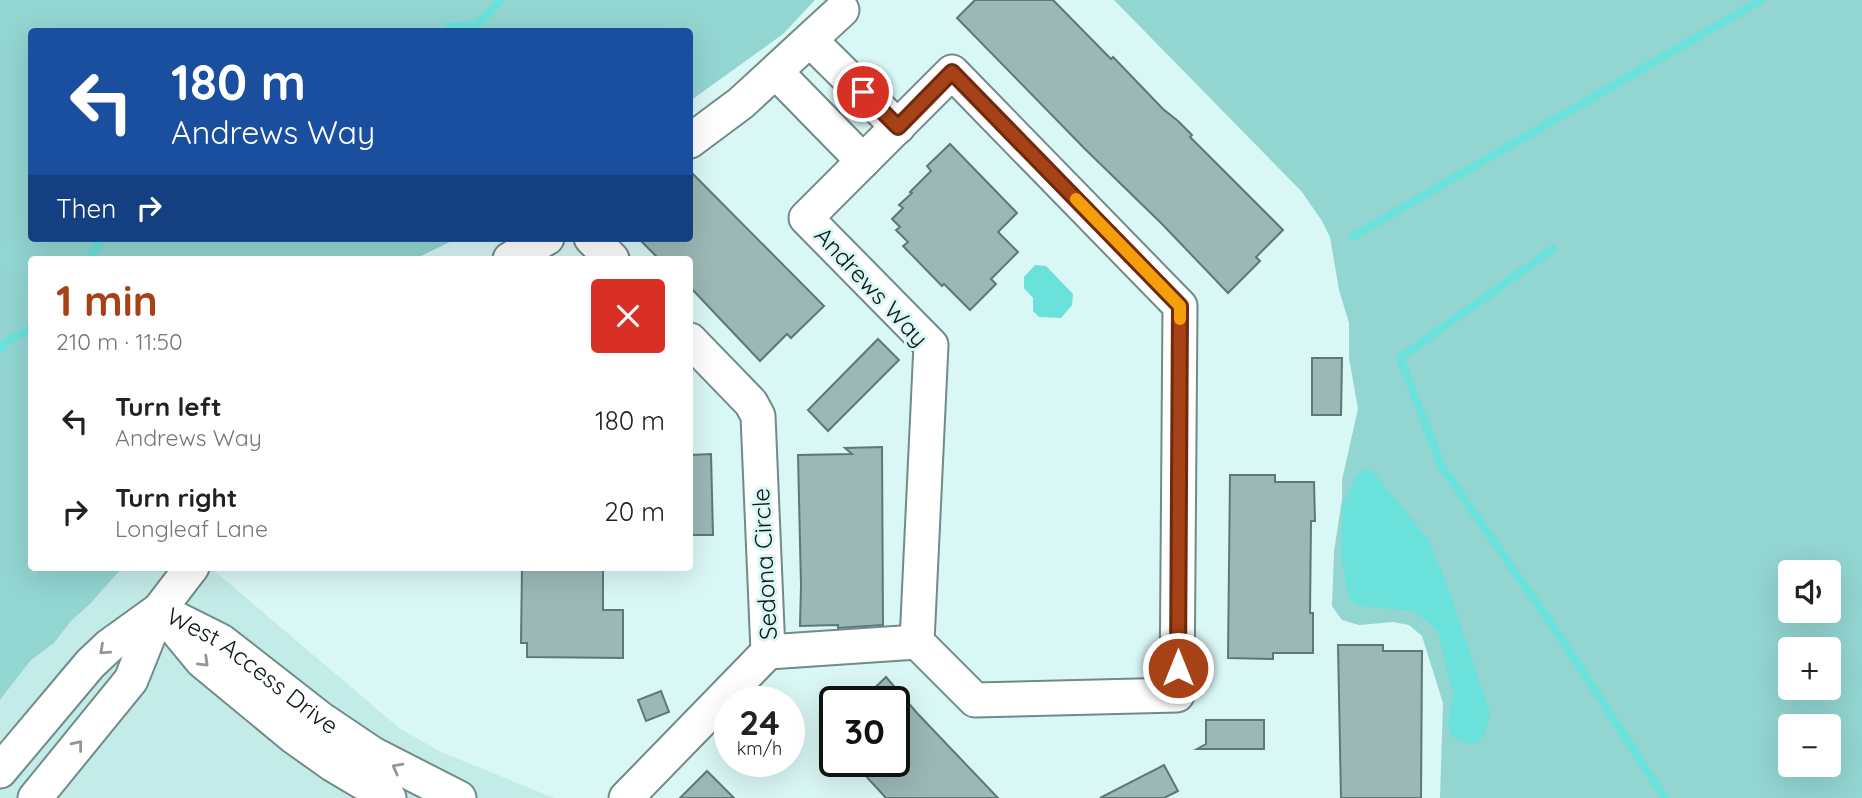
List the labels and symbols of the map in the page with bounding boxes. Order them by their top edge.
pin [833,62,893,122]
street label: Andrews Way [809,220,935,353]
street label: Sedona Circle [745,487,783,641]
street label: West Access Drive [162,600,344,740]
position arrow [1141,631,1215,705]
one-way arrow [99,642,112,654]
one-way arrow [196,653,209,666]
speed limit sign: 30 [819,686,910,777]
one-way arrow [70,741,82,754]
one-way arrow [392,763,405,776]

